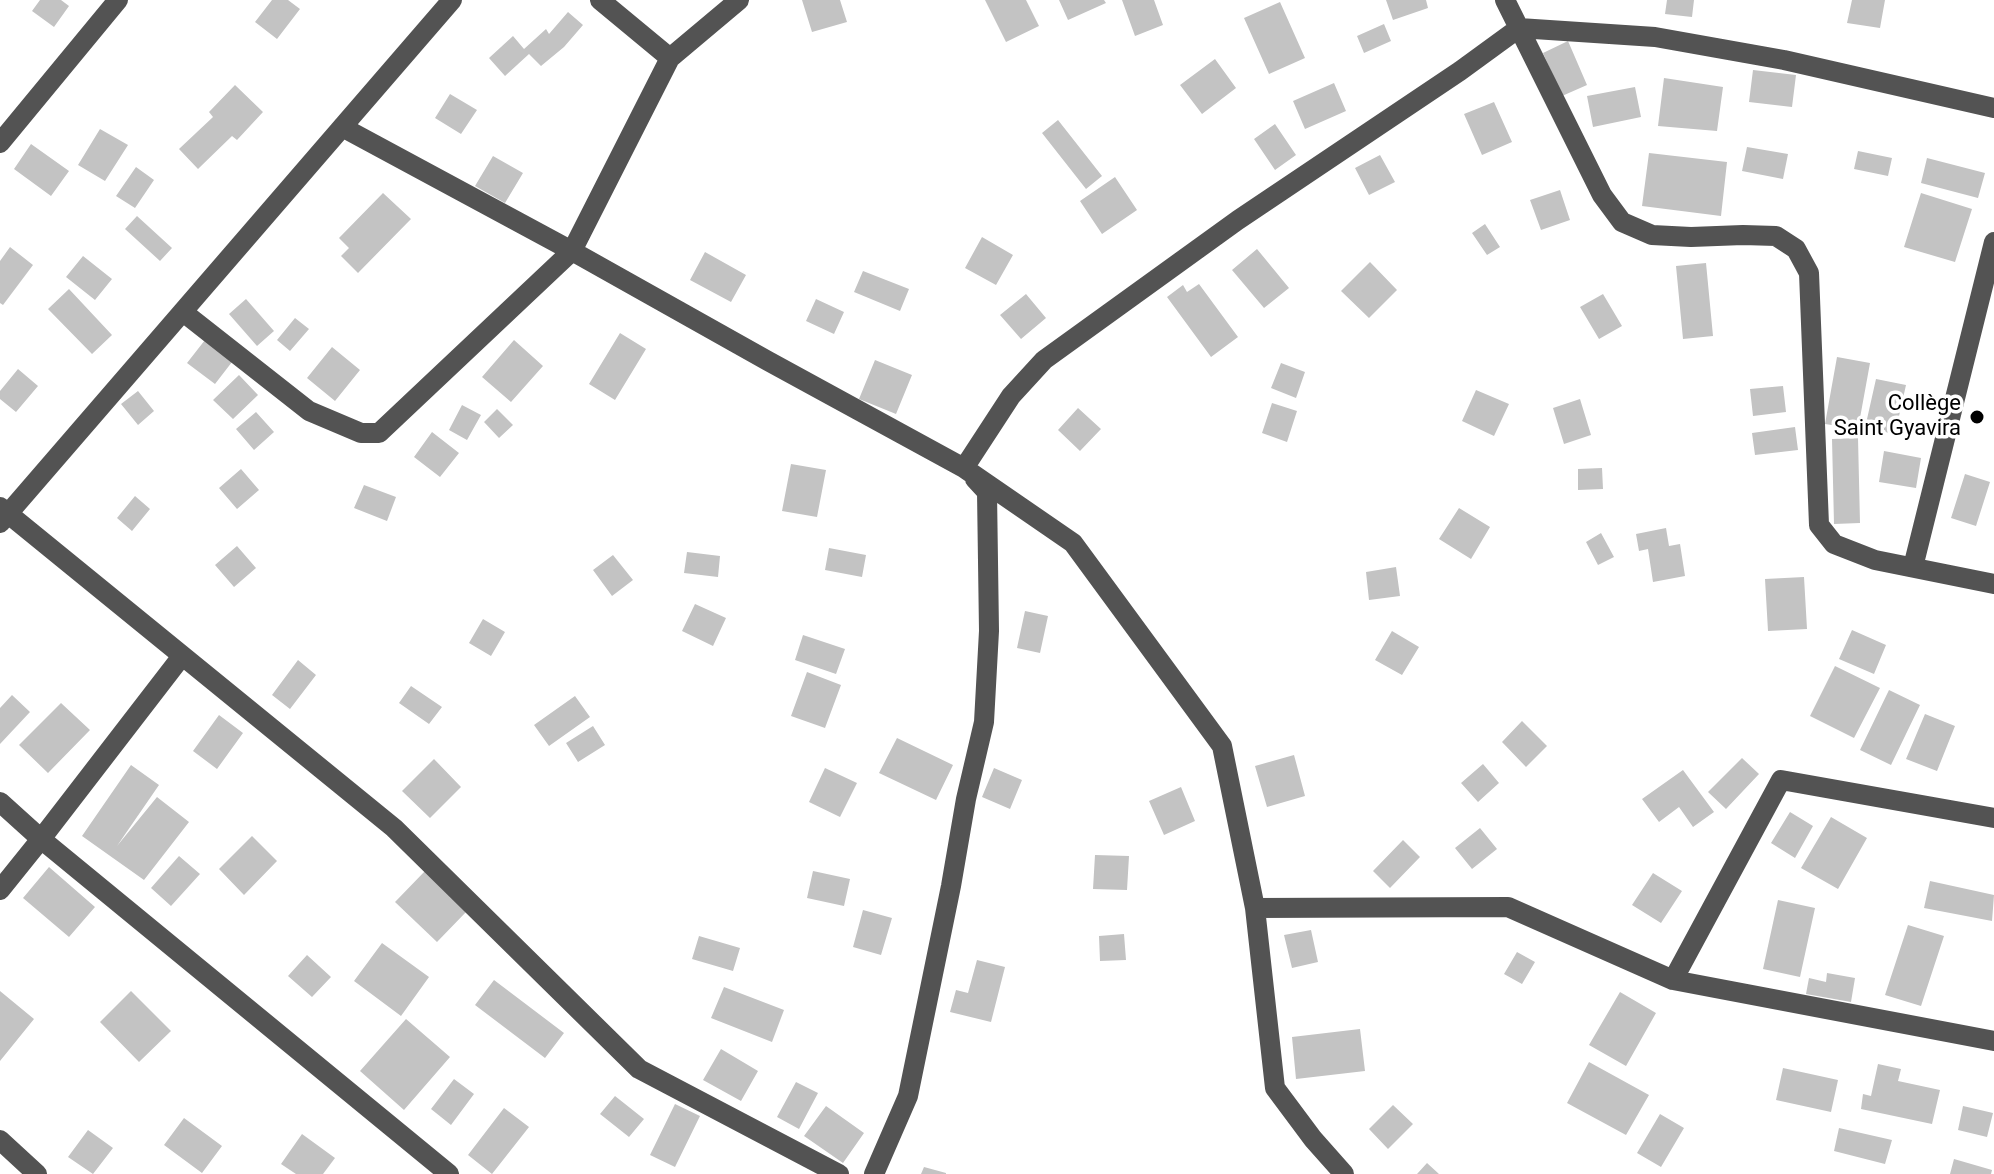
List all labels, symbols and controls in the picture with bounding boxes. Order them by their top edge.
place label: Collège Saint Gyavira [1834,391,1961,442]
marker: Collège Saint Gyavira [1968,408,1986,426]

